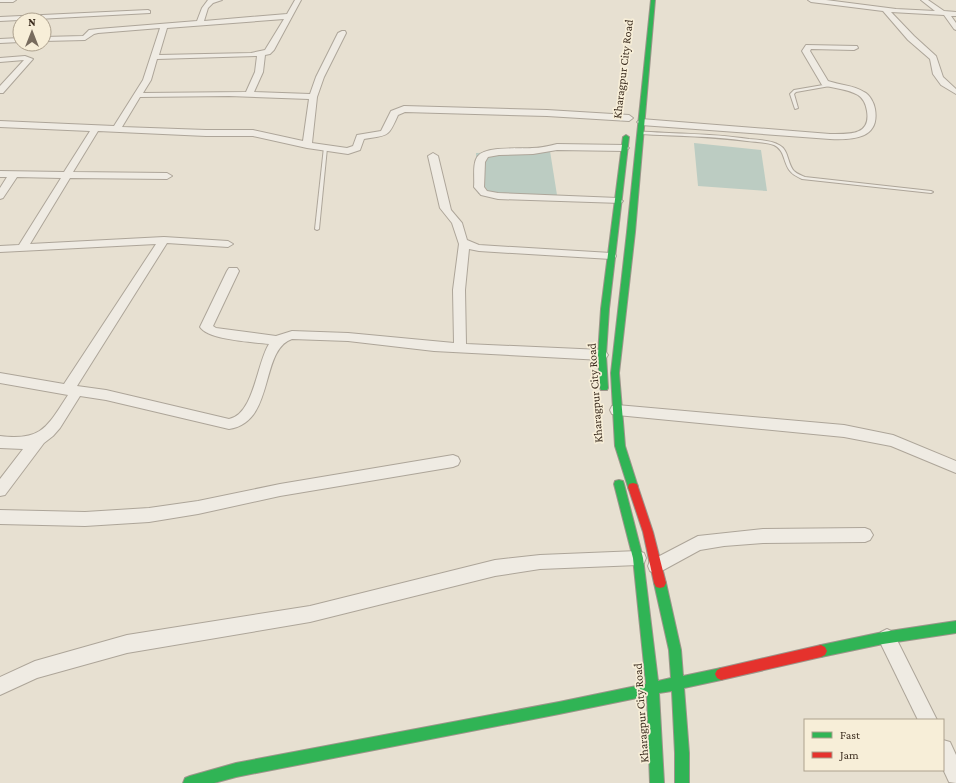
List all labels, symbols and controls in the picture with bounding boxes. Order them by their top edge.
north arrow [12,12,52,52]
text: N [28,16,36,28]
street label: Kharagpur City Road [610,18,636,119]
street label: Kharagpur City Road [584,342,605,443]
street label: Kharagpur City Road [630,662,651,763]
legend [804,719,944,771]
text: Fast [840,728,861,742]
text: Jam [839,748,859,762]

